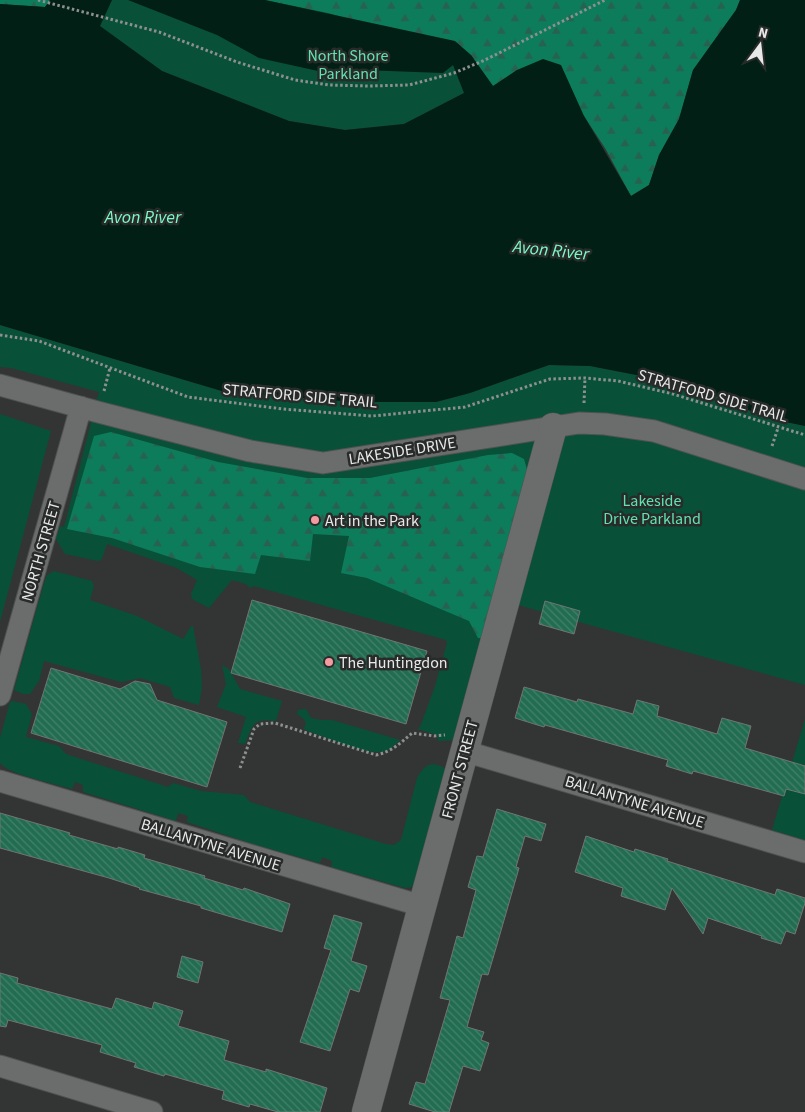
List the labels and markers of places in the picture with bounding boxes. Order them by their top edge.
place label: Art in the Park [325,510,419,532]
marker: Art in the Park [309,514,321,526]
place label: The Huntingdon [339,652,448,674]
marker: The Huntingdon [323,656,335,668]

